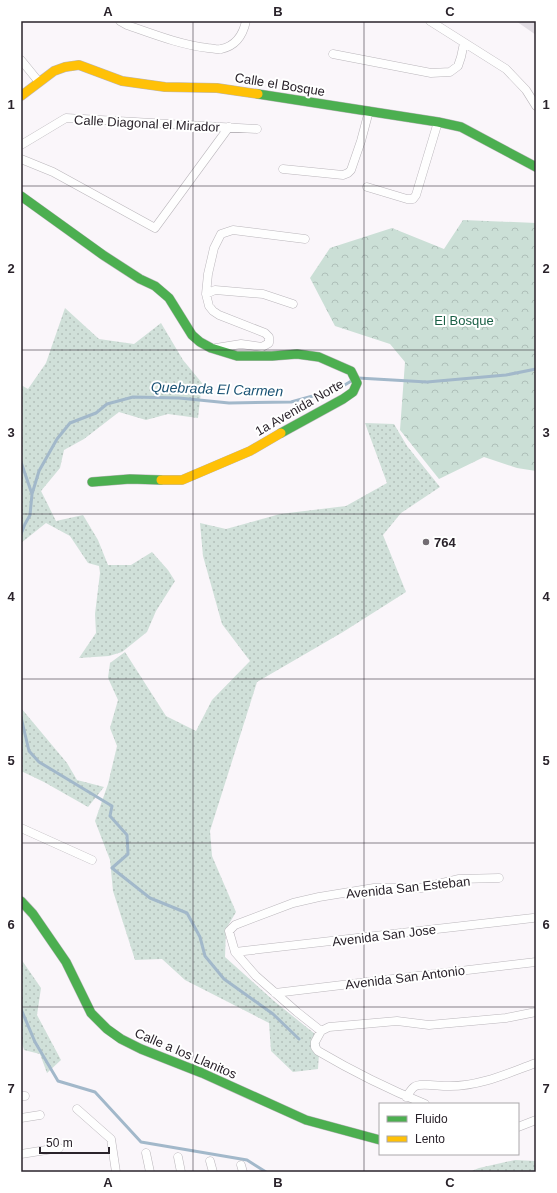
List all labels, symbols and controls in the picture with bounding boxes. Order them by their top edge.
text: A [103,4,113,19]
text: B [273,4,283,19]
text: C [445,4,455,19]
street label: Calle el Bosque [234,70,326,99]
text: 1 [7,97,15,112]
text: 1 [542,97,550,112]
street label: Calle Diagonal el Mirador [74,112,221,135]
text: 2 [7,261,15,276]
text: 2 [542,261,550,276]
park label: El Bosque [434,313,494,328]
street label: 1a Avenida Norte [252,376,346,439]
water label: Quebrada El Carmen [151,379,284,399]
text: 3 [7,425,15,440]
text: 3 [542,425,550,440]
place label: 764 [434,535,456,550]
marker: 764 [421,537,431,547]
text: 4 [7,589,15,604]
text: 4 [542,589,550,604]
text: 5 [7,753,15,768]
text: 5 [542,753,550,768]
street label: Avenida San Esteban [345,874,471,901]
text: 6 [7,917,15,932]
text: 6 [542,917,550,932]
street label: Avenida San Jose [331,922,437,949]
street label: Avenida San Antonio [344,963,466,992]
street label: Calle a los Llanitos [133,1025,239,1082]
text: 7 [7,1081,15,1096]
text: 7 [542,1081,550,1096]
legend [379,1103,519,1155]
text: Fluido [415,1112,448,1126]
scale bar [40,1129,109,1155]
text: Lento [415,1132,445,1146]
text: 50 m [46,1136,73,1150]
text: A [103,1175,113,1190]
text: B [273,1175,283,1190]
text: C [445,1175,455,1190]

